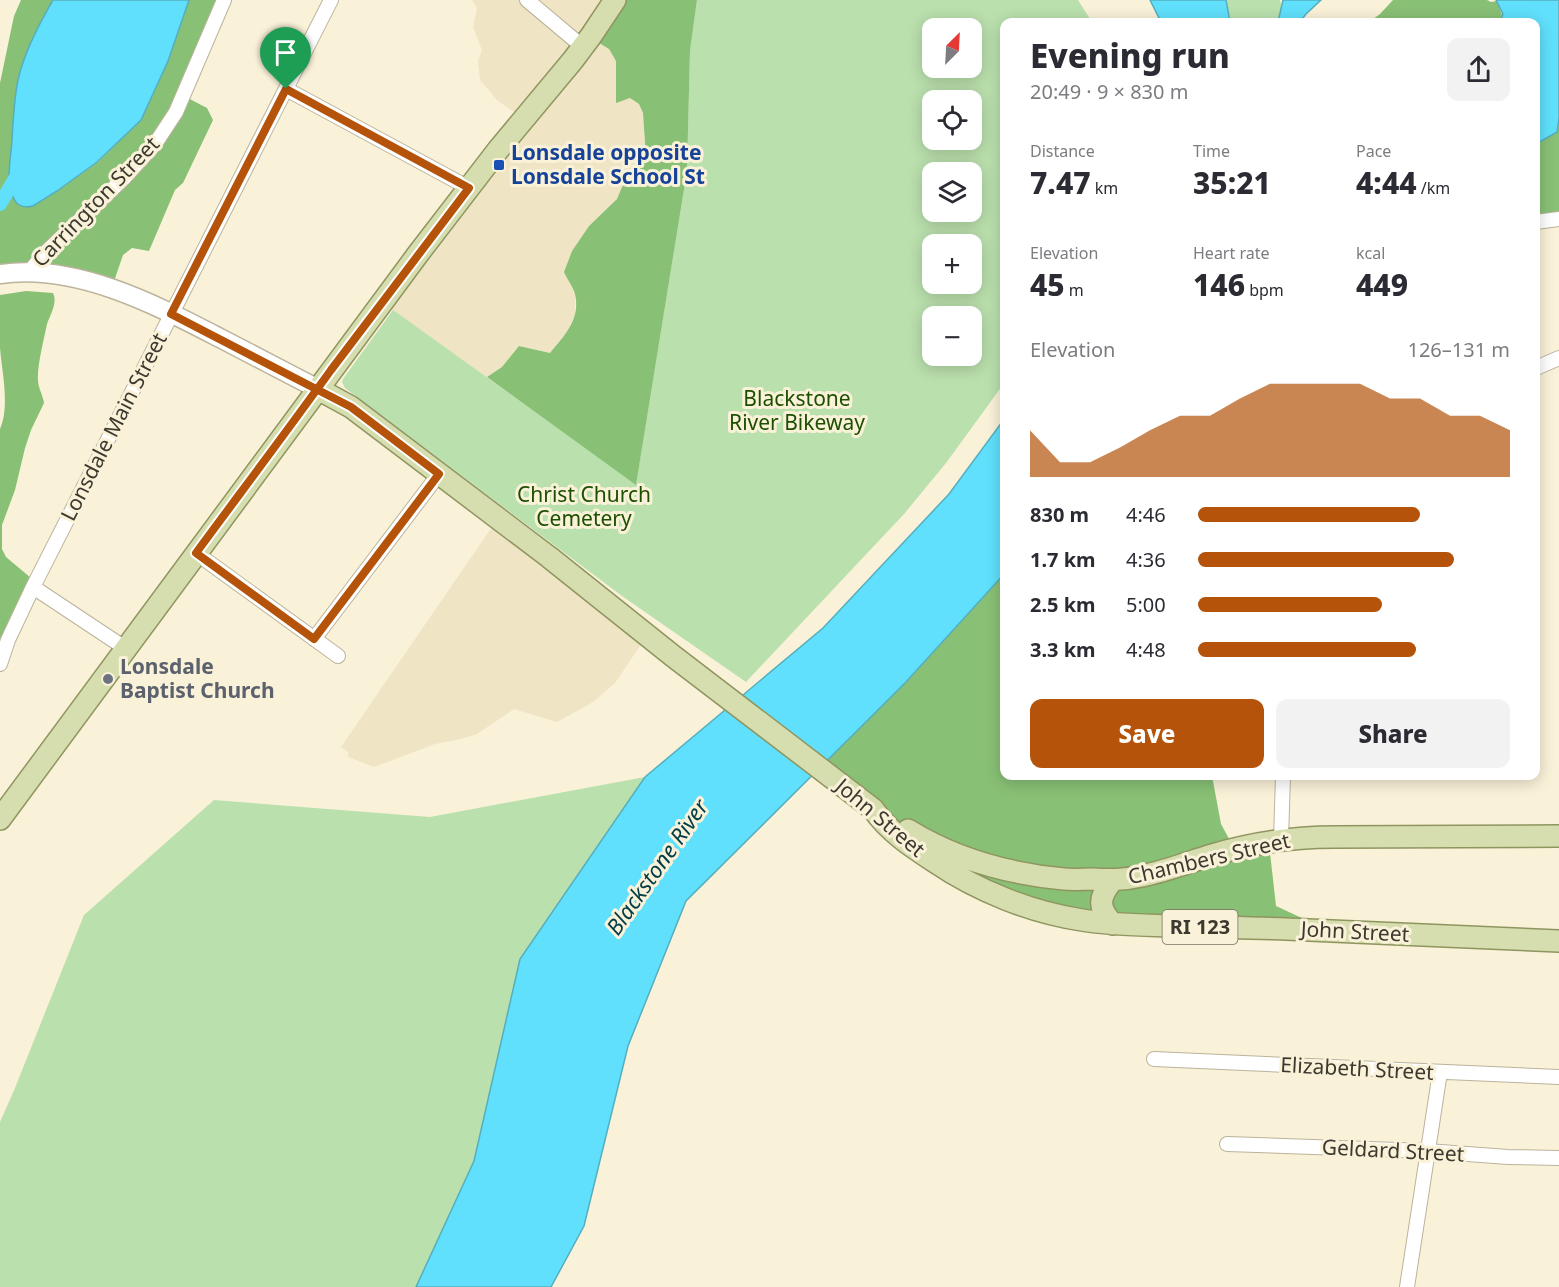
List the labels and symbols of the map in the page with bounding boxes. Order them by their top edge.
north arrow [922,18,982,78]
pin [260,27,311,89]
street label: Carrington Street [26,130,165,273]
place label: Lonsdale opposite Lonsdale School St [511,138,705,190]
marker: Lonsdale opposite Lonsdale School St [492,158,506,172]
street label: Lonsdale Main Street [54,327,173,525]
park label: Blackstone River Bikeway [729,384,865,436]
park label: Christ Church Cemetery [517,480,651,532]
place label: Lonsdale Baptist Church [120,652,275,704]
marker: Lonsdale Baptist Church [101,672,115,686]
street label: John Street [829,770,932,863]
water label: Blackstone River [598,792,715,940]
street label: Chambers Street [1125,826,1293,890]
road number: RI 123 [1162,910,1238,944]
street label: John Street [1298,914,1410,948]
street label: Elizabeth Street [1280,1050,1435,1086]
street label: Geldard Street [1321,1132,1465,1168]

